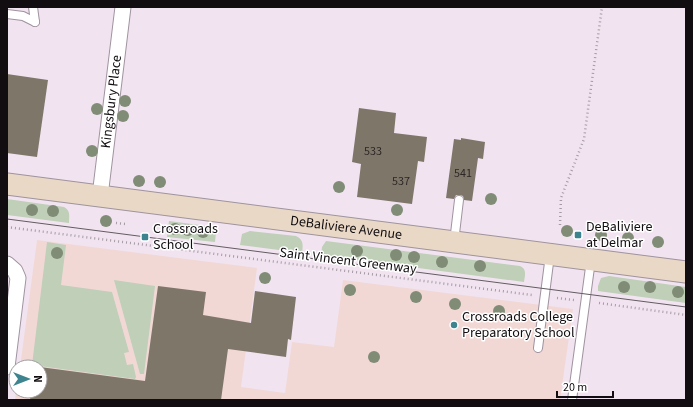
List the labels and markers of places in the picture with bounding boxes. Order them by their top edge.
place label: DeBaliviere at Delmar [586,217,652,253]
place label: Crossroads School [153,219,218,255]
marker: DeBaliviere at Delmar [573,230,583,240]
marker: Crossroads School [140,232,150,242]
place label: Crossroads College Preparatory School [462,307,575,343]
marker: Crossroads College Preparatory School [449,320,459,330]

